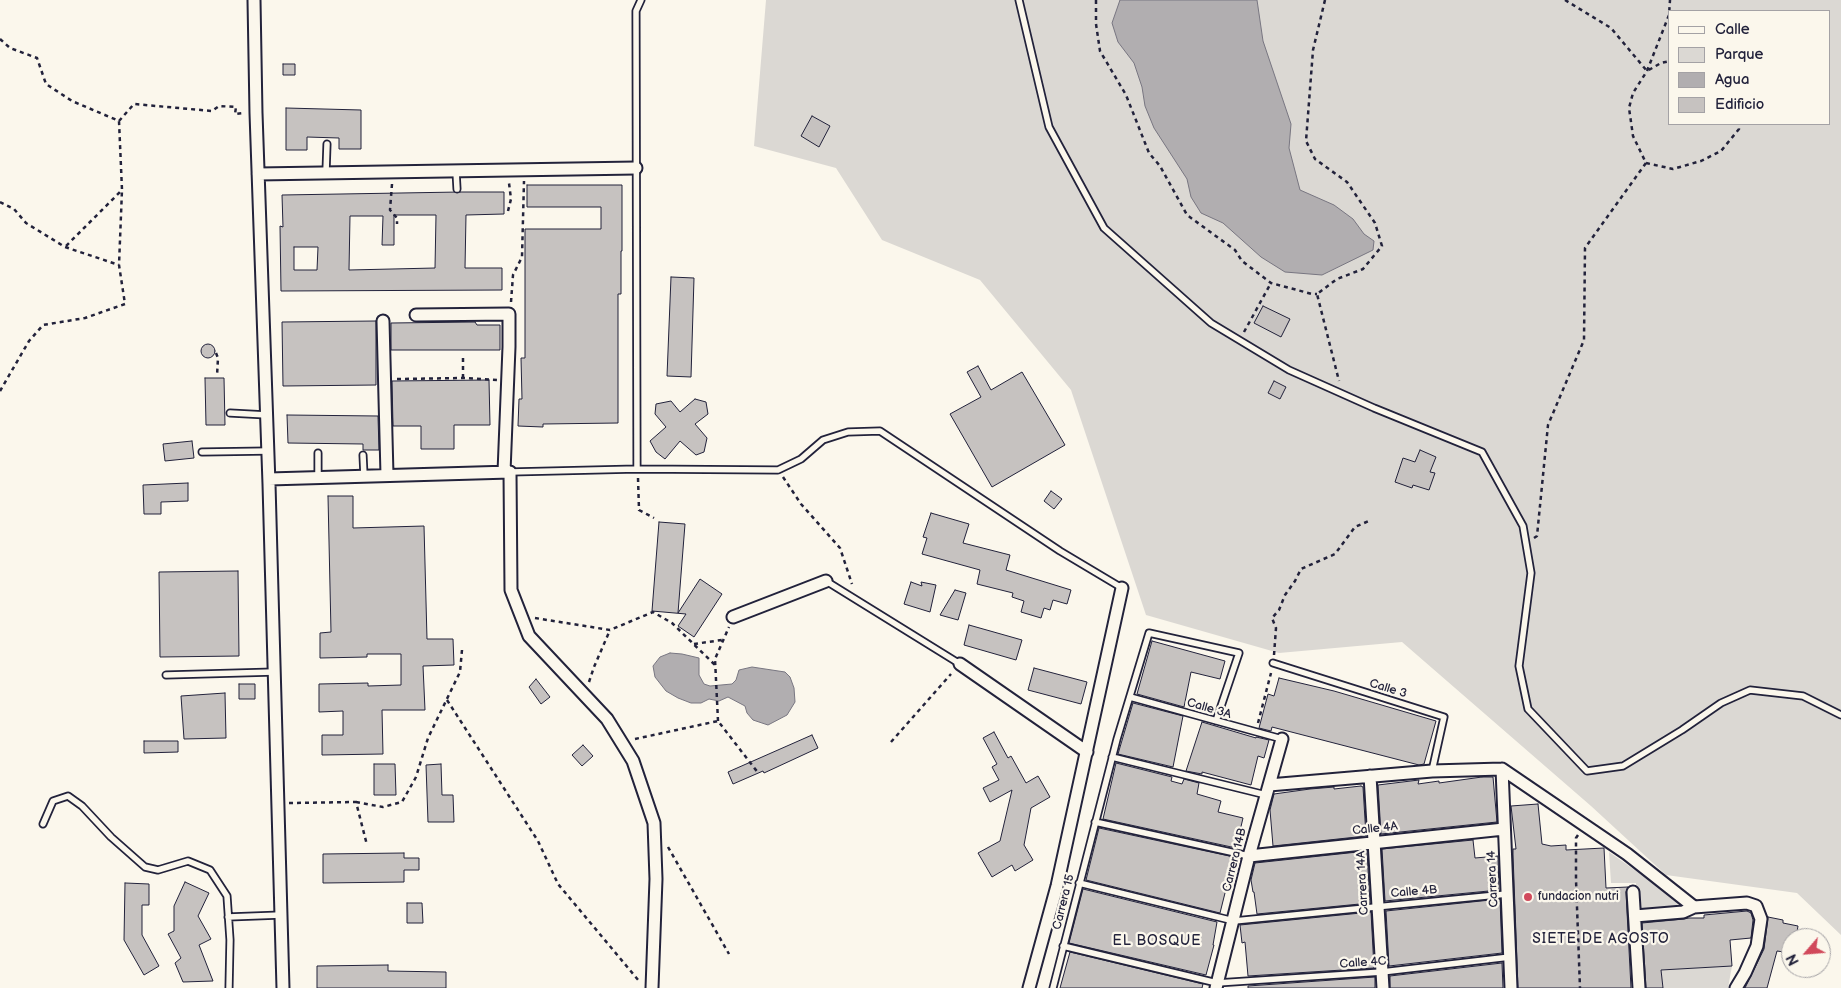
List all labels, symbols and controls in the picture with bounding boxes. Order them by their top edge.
legend [1668,10,1831,125]
text: Calle [1715,20,1750,39]
text: Parque [1715,45,1763,64]
text: Agua [1715,70,1749,89]
text: Edificio [1715,95,1764,114]
street label: Calle 3 [1368,677,1408,701]
street label: Calle 3A [1185,696,1233,722]
street label: Calle 4A [1352,819,1398,839]
street label: Carrera 14B [1220,827,1250,893]
street label: Carrera 14 [1484,850,1502,908]
street label: Carrera 14A [1354,851,1372,915]
street label: Carrera 15 [1050,873,1078,931]
street label: Calle 4B [1390,883,1438,901]
place label: fundacion nutri [1538,890,1619,904]
marker: fundacion nutri [1522,891,1534,903]
north arrow [1781,928,1831,978]
district label: SIETE DE AGOSTO [1530,931,1672,947]
district label: EL BOSQUE [1111,933,1203,949]
text: N [1783,951,1803,968]
street label: Calle 4C [1339,954,1387,972]

